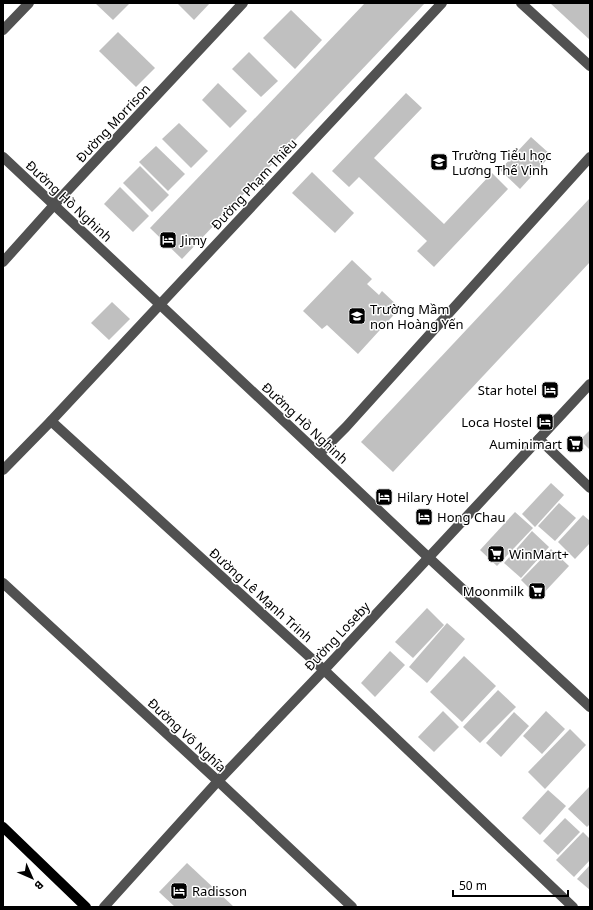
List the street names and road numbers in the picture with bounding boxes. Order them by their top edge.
street label: Đường Morrison [72,80,154,166]
street label: Đường Phạm Thiều [207,135,301,233]
street label: Đường Hồ Nghinh [22,156,116,246]
street label: Đường Hồ Nghinh [258,378,352,468]
street label: Đường Lê Mạnh Trinh [206,544,316,646]
street label: Đường Loseby [300,597,374,674]
street label: Đường Võ Nghĩa [144,694,230,776]

